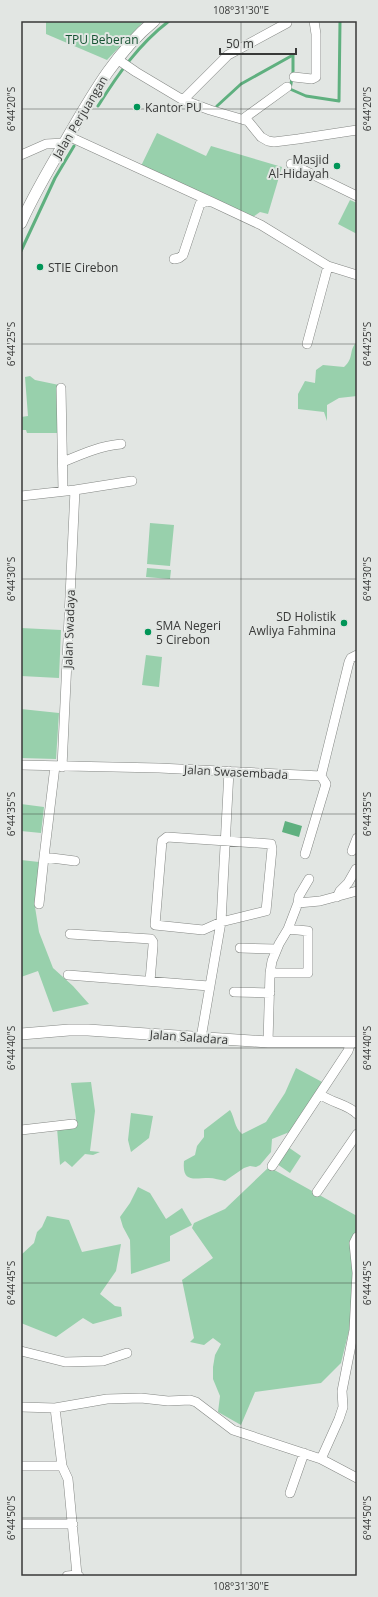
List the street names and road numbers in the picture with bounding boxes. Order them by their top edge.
street label: Jalan Perjuangan [48,72,111,162]
street label: Jalan Swadaya [59,589,79,670]
street label: Jalan Swasembada [183,761,288,783]
street label: Jalan Saladara [148,1026,229,1048]

